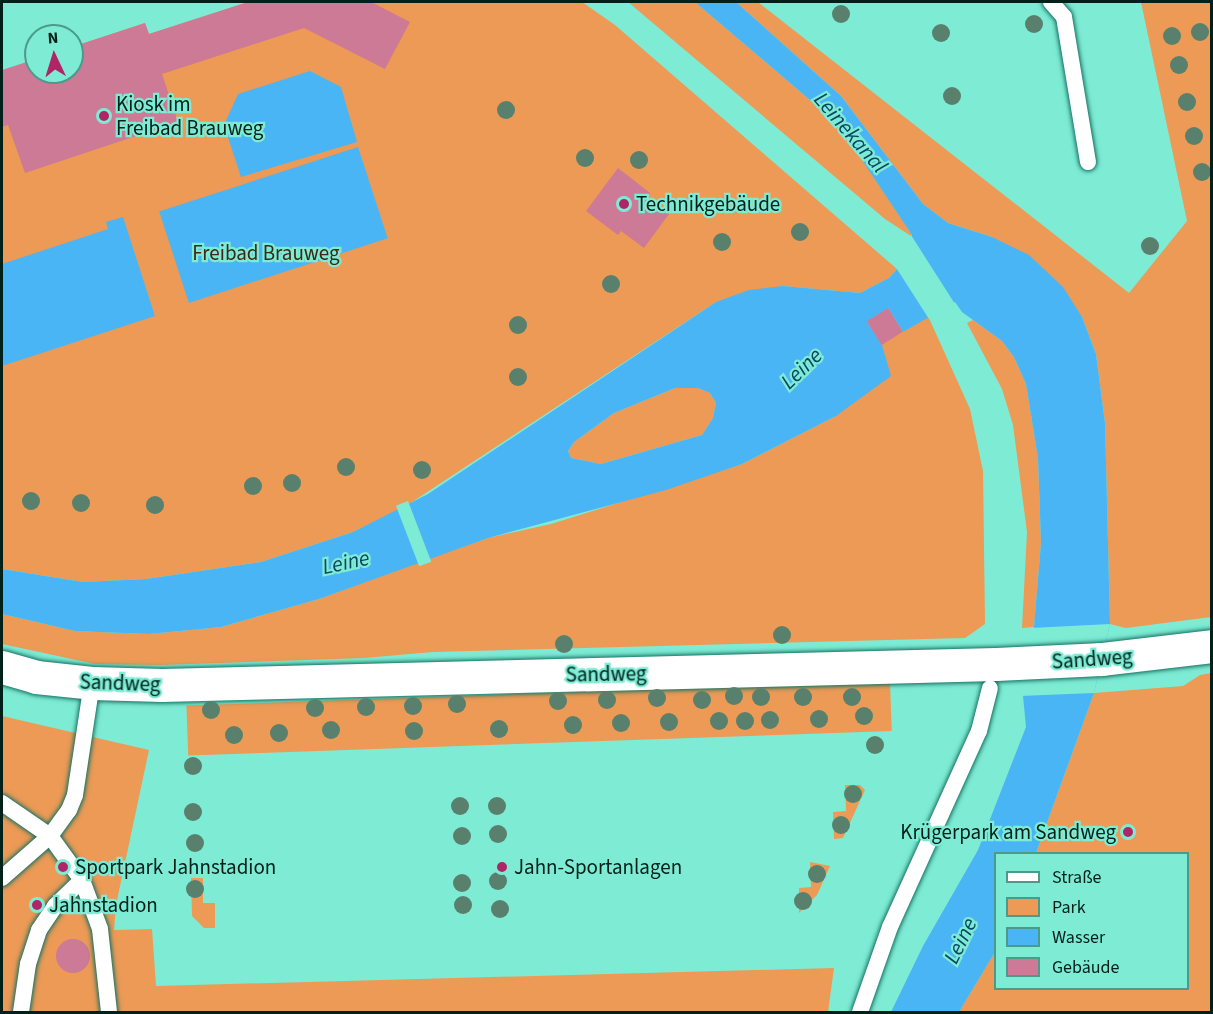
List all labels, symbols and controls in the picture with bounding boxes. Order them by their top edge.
north arrow [24,24,84,84]
text: N [47,27,59,49]
water label: Leinekanal [808,87,892,179]
place label: Kiosk im Freibad Brauweg [116,91,263,141]
marker: Kiosk im Freibad Brauweg [97,109,111,123]
place label: Technikgebäude [636,191,780,217]
marker: Technikgebäude [617,197,631,211]
park label: Freibad Brauweg [192,240,340,266]
water label: Leine [776,343,828,395]
water label: Leine [320,545,372,581]
street label: Sandweg [1051,644,1133,674]
street label: Sandweg [565,661,647,687]
street label: Sandweg [79,669,161,697]
place label: Krügerpark am Sandweg [900,819,1116,845]
marker: Krügerpark am Sandweg [1121,825,1135,839]
legend [994,852,1189,990]
place label: Sportpark Jahnstadion [75,854,276,880]
place label: Jahn-Sportanlagen [514,854,682,880]
marker: Sportpark Jahnstadion [56,860,70,874]
marker: Jahn-Sportanlagen [495,860,509,874]
text: Straße [1052,865,1101,890]
place label: Jahnstadion [49,892,158,918]
text: Park [1052,895,1086,920]
marker: Jahnstadion [30,898,44,912]
water label: Leine [939,914,983,968]
text: Wasser [1052,925,1105,950]
text: Gebäude [1052,955,1120,980]

